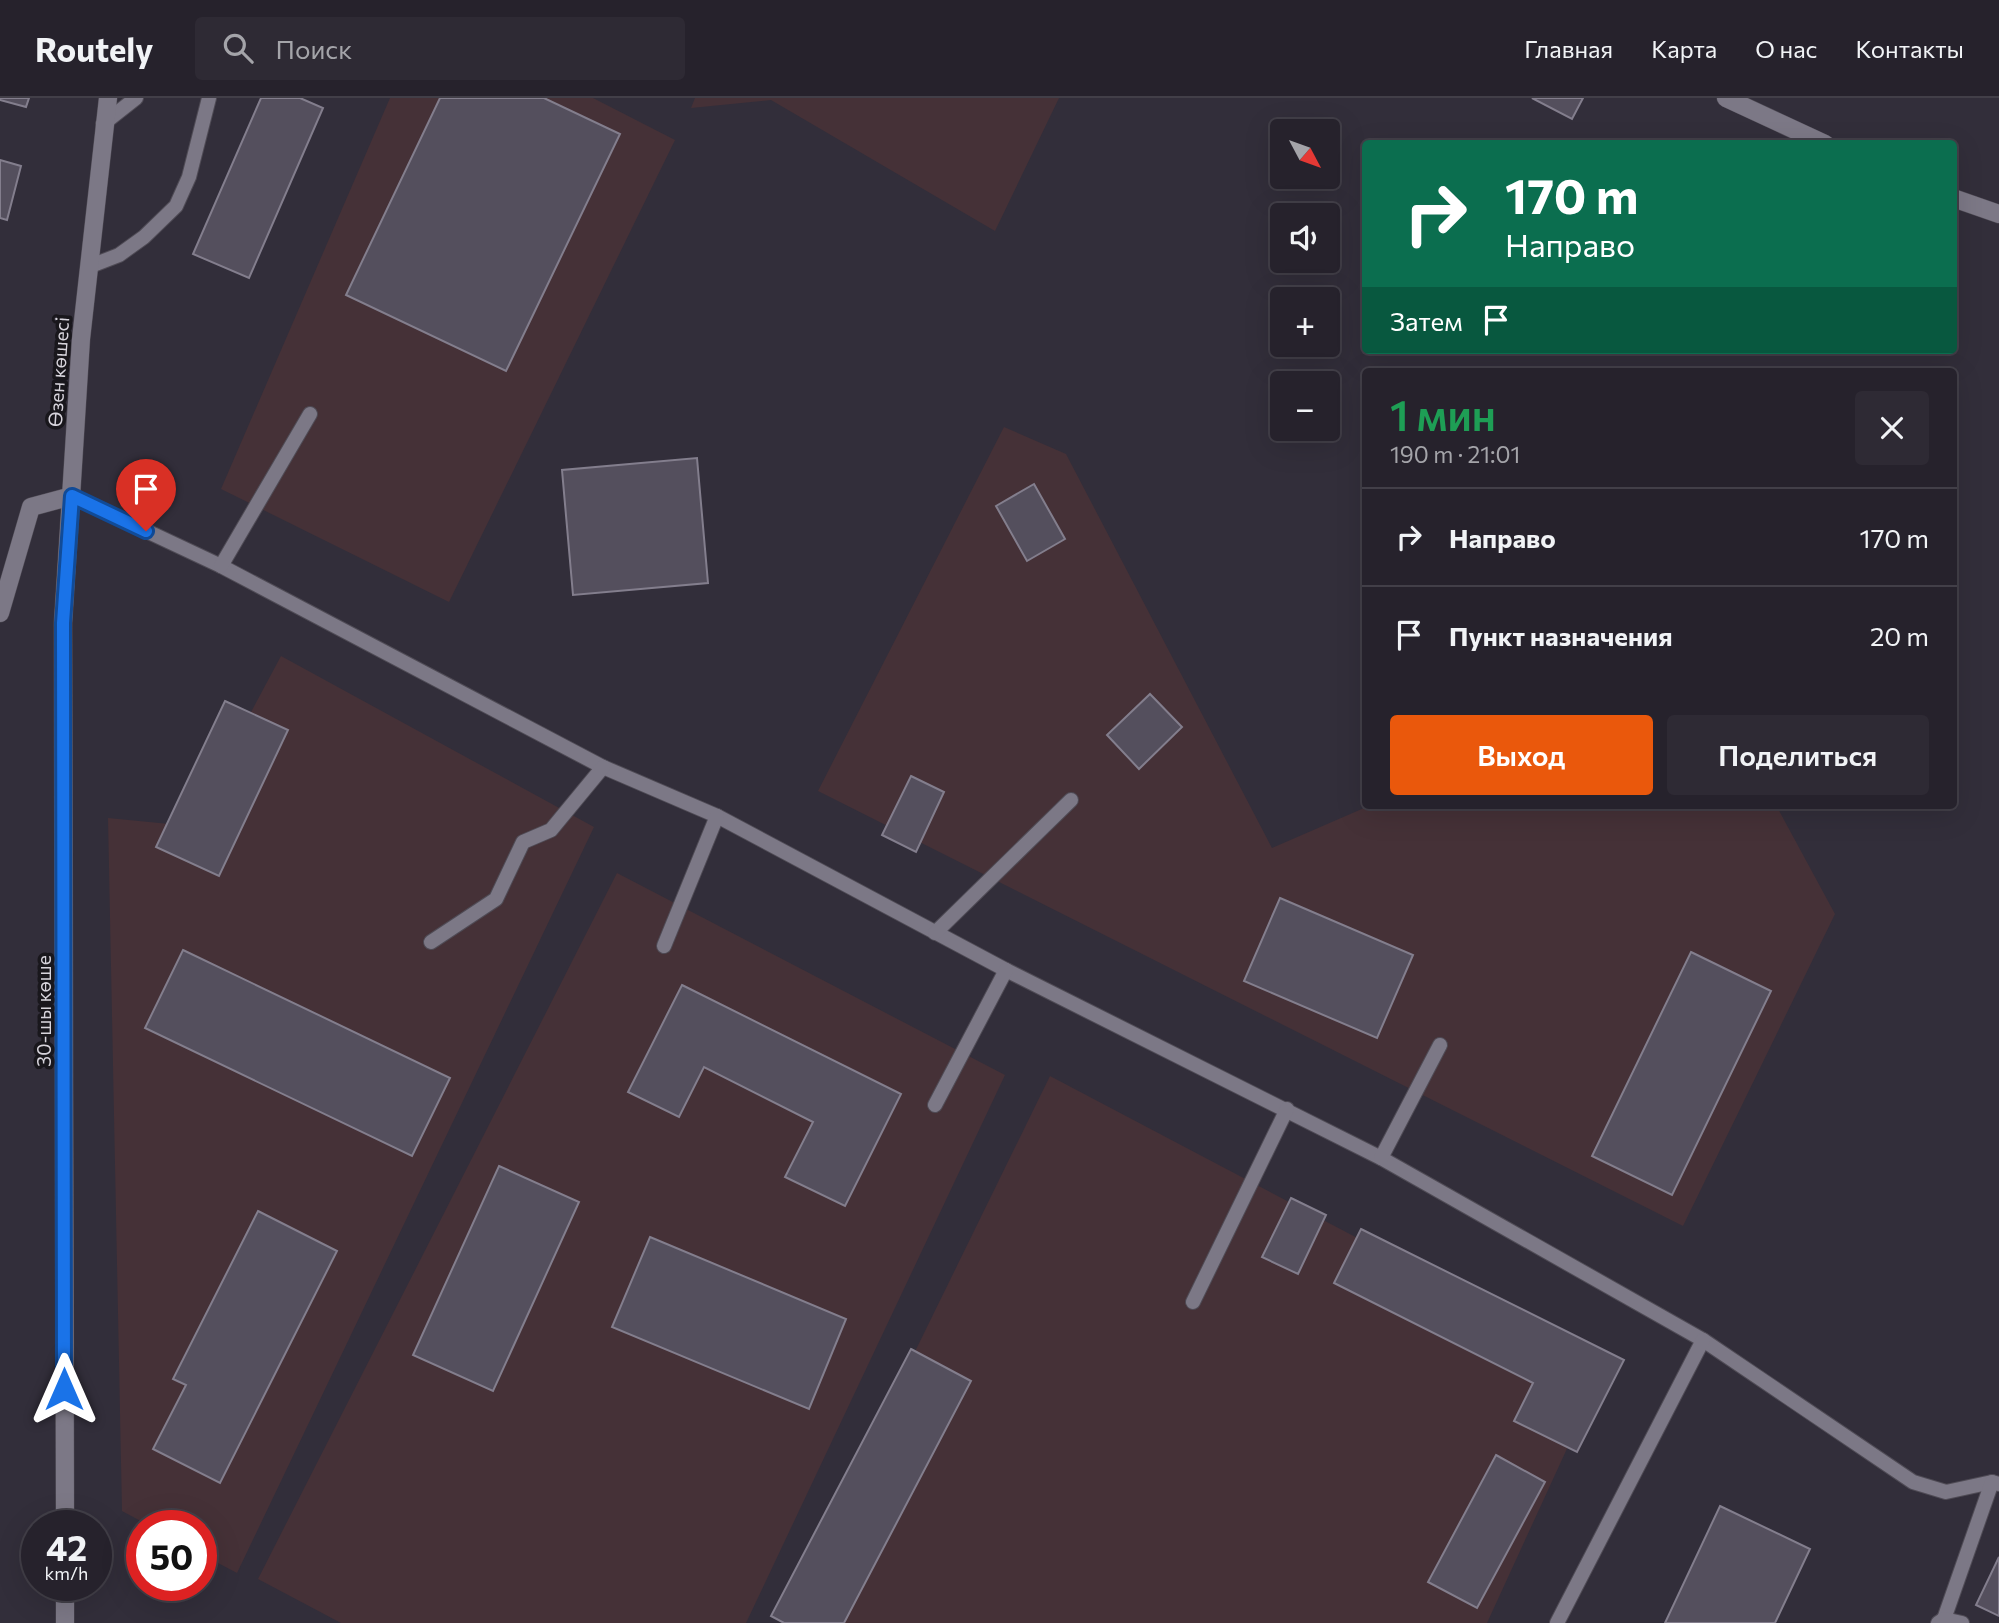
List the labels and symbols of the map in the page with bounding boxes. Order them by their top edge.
north arrow [1270,119,1340,189]
street label: Өзен көшесі [43,316,73,428]
pin [116,459,176,531]
street label: 30-шы көше [32,955,55,1067]
position arrow [27,1352,101,1426]
speed limit sign: 50 [126,1510,217,1601]

